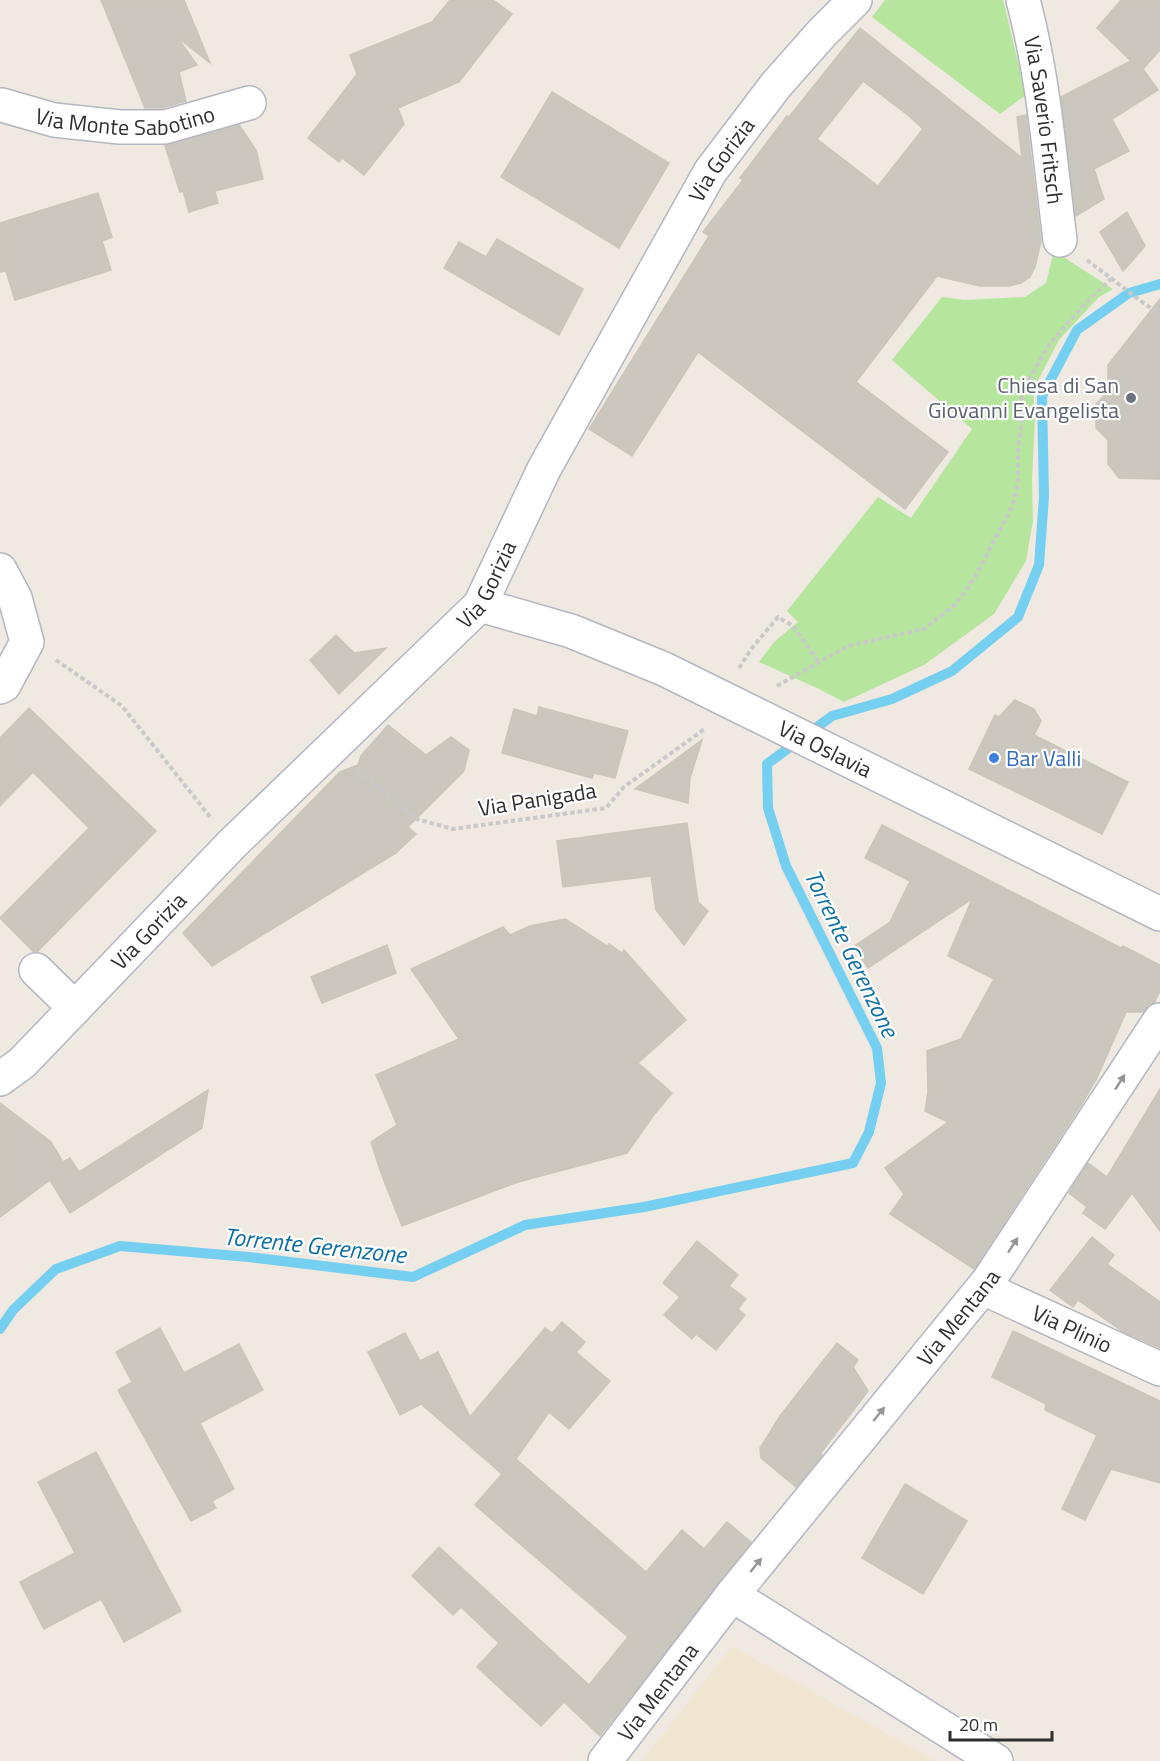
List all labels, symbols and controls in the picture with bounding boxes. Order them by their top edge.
street label: Via Saverio Fritsch [1015,33,1073,206]
street label: Via Monte Sabotino [31,97,219,144]
street label: Via Gorizia [679,110,763,208]
place label: Chiesa di San Giovanni Evangelista [928,368,1119,427]
marker: Chiesa di San Giovanni Evangelista [1124,391,1138,405]
street label: Via Gorizia [448,535,525,636]
street label: Via Oslavia [773,711,878,786]
place label: Bar Valli [1006,741,1081,775]
marker: Bar Valli [987,751,1001,765]
street label: Via Panigada [476,773,598,825]
water label: Torrente Gerenzone [796,863,909,1045]
street label: Via Gorizia [103,884,194,978]
one-way arrow [1114,1074,1126,1090]
water label: Torrente Gerenzone [222,1218,410,1273]
one-way arrow [1007,1237,1019,1253]
street label: Via Mentana [908,1263,1009,1373]
street label: Via Plinio [1026,1296,1118,1362]
one-way arrow [873,1406,886,1422]
one-way arrow [749,1558,762,1573]
street label: Via Mentana [609,1635,707,1748]
scale bar [950,1704,1052,1742]
text: 20 m [959,1711,998,1738]

